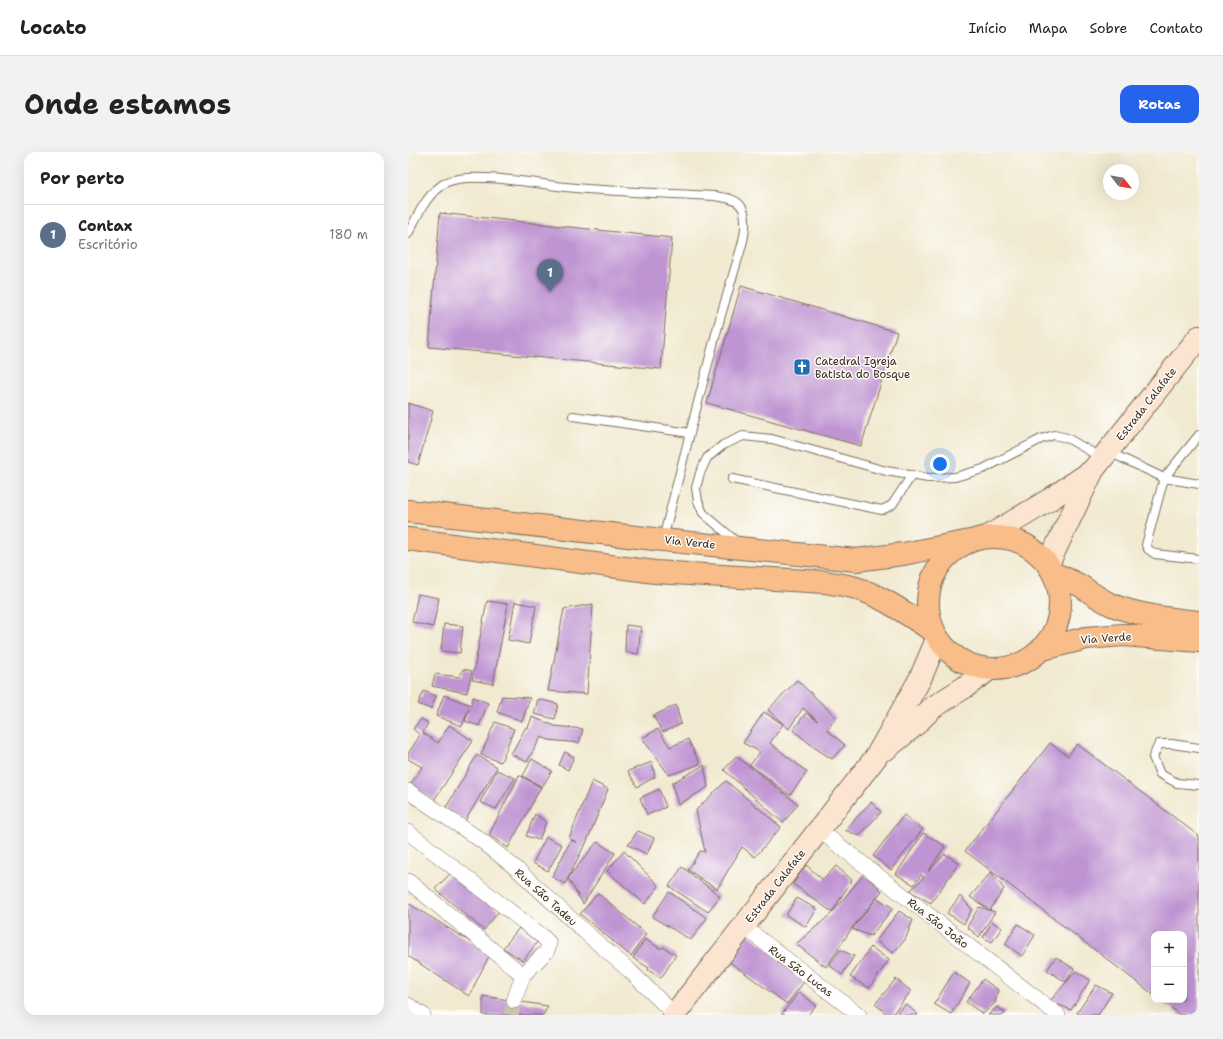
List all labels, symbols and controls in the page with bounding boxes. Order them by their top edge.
text: Locato [20,15,87,40]
text: Início [968,19,1007,37]
text: Mapa [1029,19,1068,37]
text: Sobre [1090,19,1127,37]
text: Contato [1149,19,1203,37]
text: Onde estamos [24,85,231,123]
button: Rotas [1120,85,1199,123]
north arrow [1103,164,1139,200]
text: Por perto [40,167,125,189]
text: Contax [78,216,132,236]
text: 1 [50,226,56,243]
text: 180 m [329,226,368,243]
text: Escritório [78,236,138,253]
pin: 1 [537,259,563,292]
place label: Catedral Igreja Batista do Bosque [815,354,910,382]
church icon: Catedral Igreja Batista do Bosque [792,357,812,377]
street label: Estrada Calafate [1113,364,1180,444]
your location [930,454,950,474]
street label: Via Verde [664,532,716,553]
street label: Via Verde [1080,629,1132,648]
street label: Estrada Calafate [742,846,809,926]
street label: Rua São Tadeu [511,865,580,929]
street label: Rua São João [904,895,972,952]
map controls [1151,931,1187,1003]
button: + [1151,931,1187,967]
street label: Rua São Lucas [765,942,836,1001]
button: − [1151,967,1187,1003]

